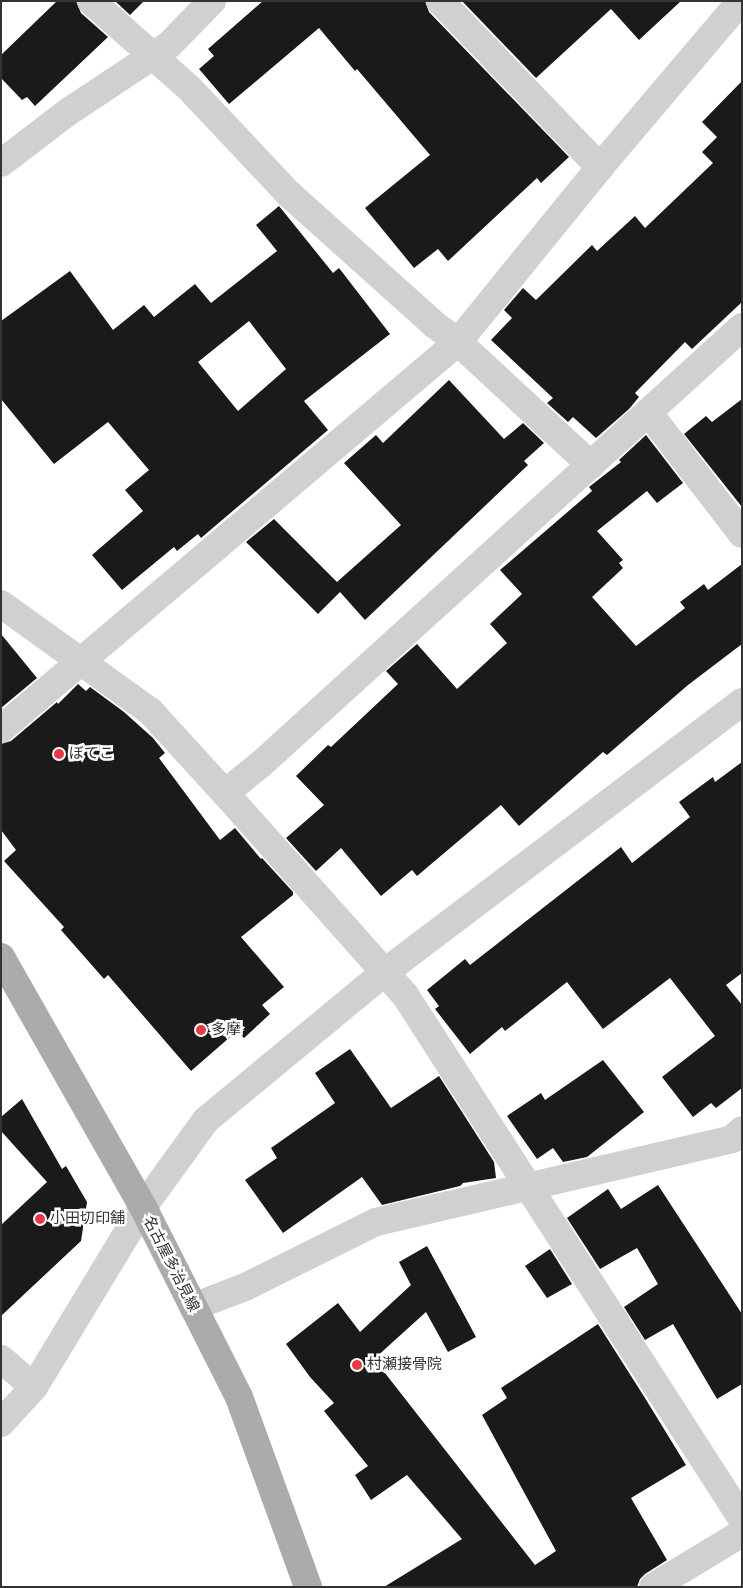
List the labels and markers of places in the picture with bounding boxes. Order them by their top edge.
place label: ぼてこ [69,745,114,763]
marker: ぼてこ [53,748,65,760]
place label: 多摩 [211,1021,241,1039]
marker: 多摩 [195,1024,207,1036]
place label: 小田切印舗 [50,1210,125,1228]
marker: 小田切印舗 [34,1213,46,1225]
place label: 村瀬接骨院 [367,1356,442,1374]
marker: 村瀬接骨院 [351,1359,363,1371]

